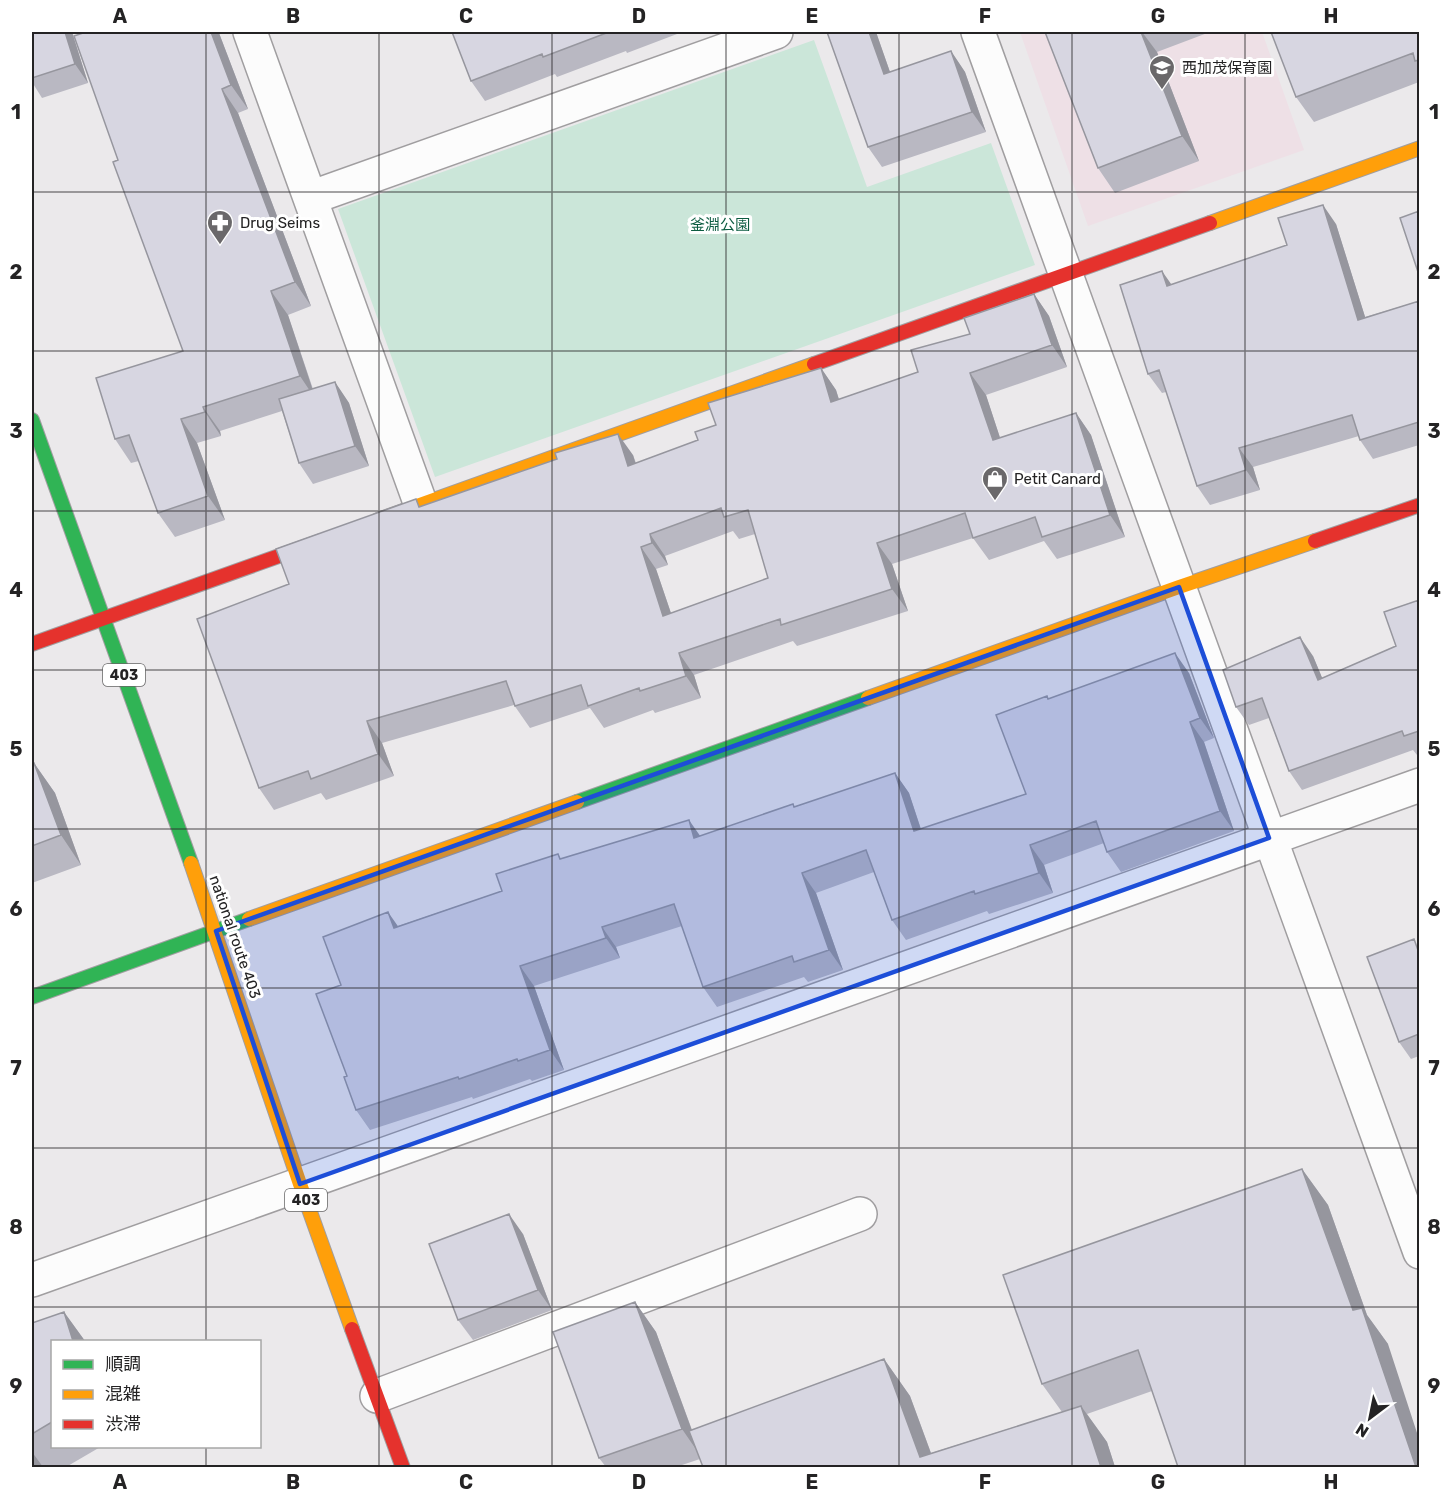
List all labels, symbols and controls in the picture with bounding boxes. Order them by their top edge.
text: A [113,4,128,28]
text: B [286,4,300,28]
text: C [459,4,473,28]
text: D [632,4,646,28]
text: E [806,4,818,28]
text: F [979,4,991,28]
text: G [1151,4,1165,28]
text: H [1324,4,1338,28]
school or university icon: 西加茂保育園 [1147,53,1177,91]
place label: 西加茂保育園 [1182,59,1272,77]
text: 1 [11,100,21,124]
text: 1 [1429,100,1439,124]
pharmacy icon: Drug Seims [205,208,235,246]
place label: Drug Seims [240,214,320,232]
park label: 釜淵公園 [690,216,750,234]
text: 2 [10,260,23,284]
text: 2 [1428,260,1441,284]
text: 3 [9,419,23,443]
text: 3 [1427,419,1441,443]
shop icon: Petit Canard [980,464,1010,502]
place label: Petit Canard [1014,470,1101,488]
text: 4 [9,578,23,602]
text: 4 [1427,578,1441,602]
road number: 403 [103,664,145,686]
text: 5 [10,737,23,761]
text: 5 [1428,737,1441,761]
street label: national route 403 [205,873,265,1001]
text: 6 [9,897,23,921]
text: 6 [1427,897,1441,921]
text: 7 [10,1056,22,1080]
text: 7 [1428,1056,1440,1080]
road number: 403 [285,1189,327,1211]
text: 8 [9,1215,23,1239]
text: 8 [1427,1215,1441,1239]
legend [51,1340,261,1448]
text: 順調 [105,1353,141,1375]
text: 9 [10,1374,23,1398]
text: 9 [1428,1374,1441,1398]
text: 混雑 [105,1383,141,1405]
north arrow [1340,1388,1400,1448]
text: 渋滞 [105,1413,141,1435]
text: N [1352,1419,1372,1441]
text: A [113,1470,128,1494]
text: B [286,1470,300,1494]
text: C [459,1470,473,1494]
text: D [632,1470,646,1494]
text: E [806,1470,818,1494]
text: F [979,1470,991,1494]
text: G [1151,1470,1165,1494]
text: H [1324,1470,1338,1494]

